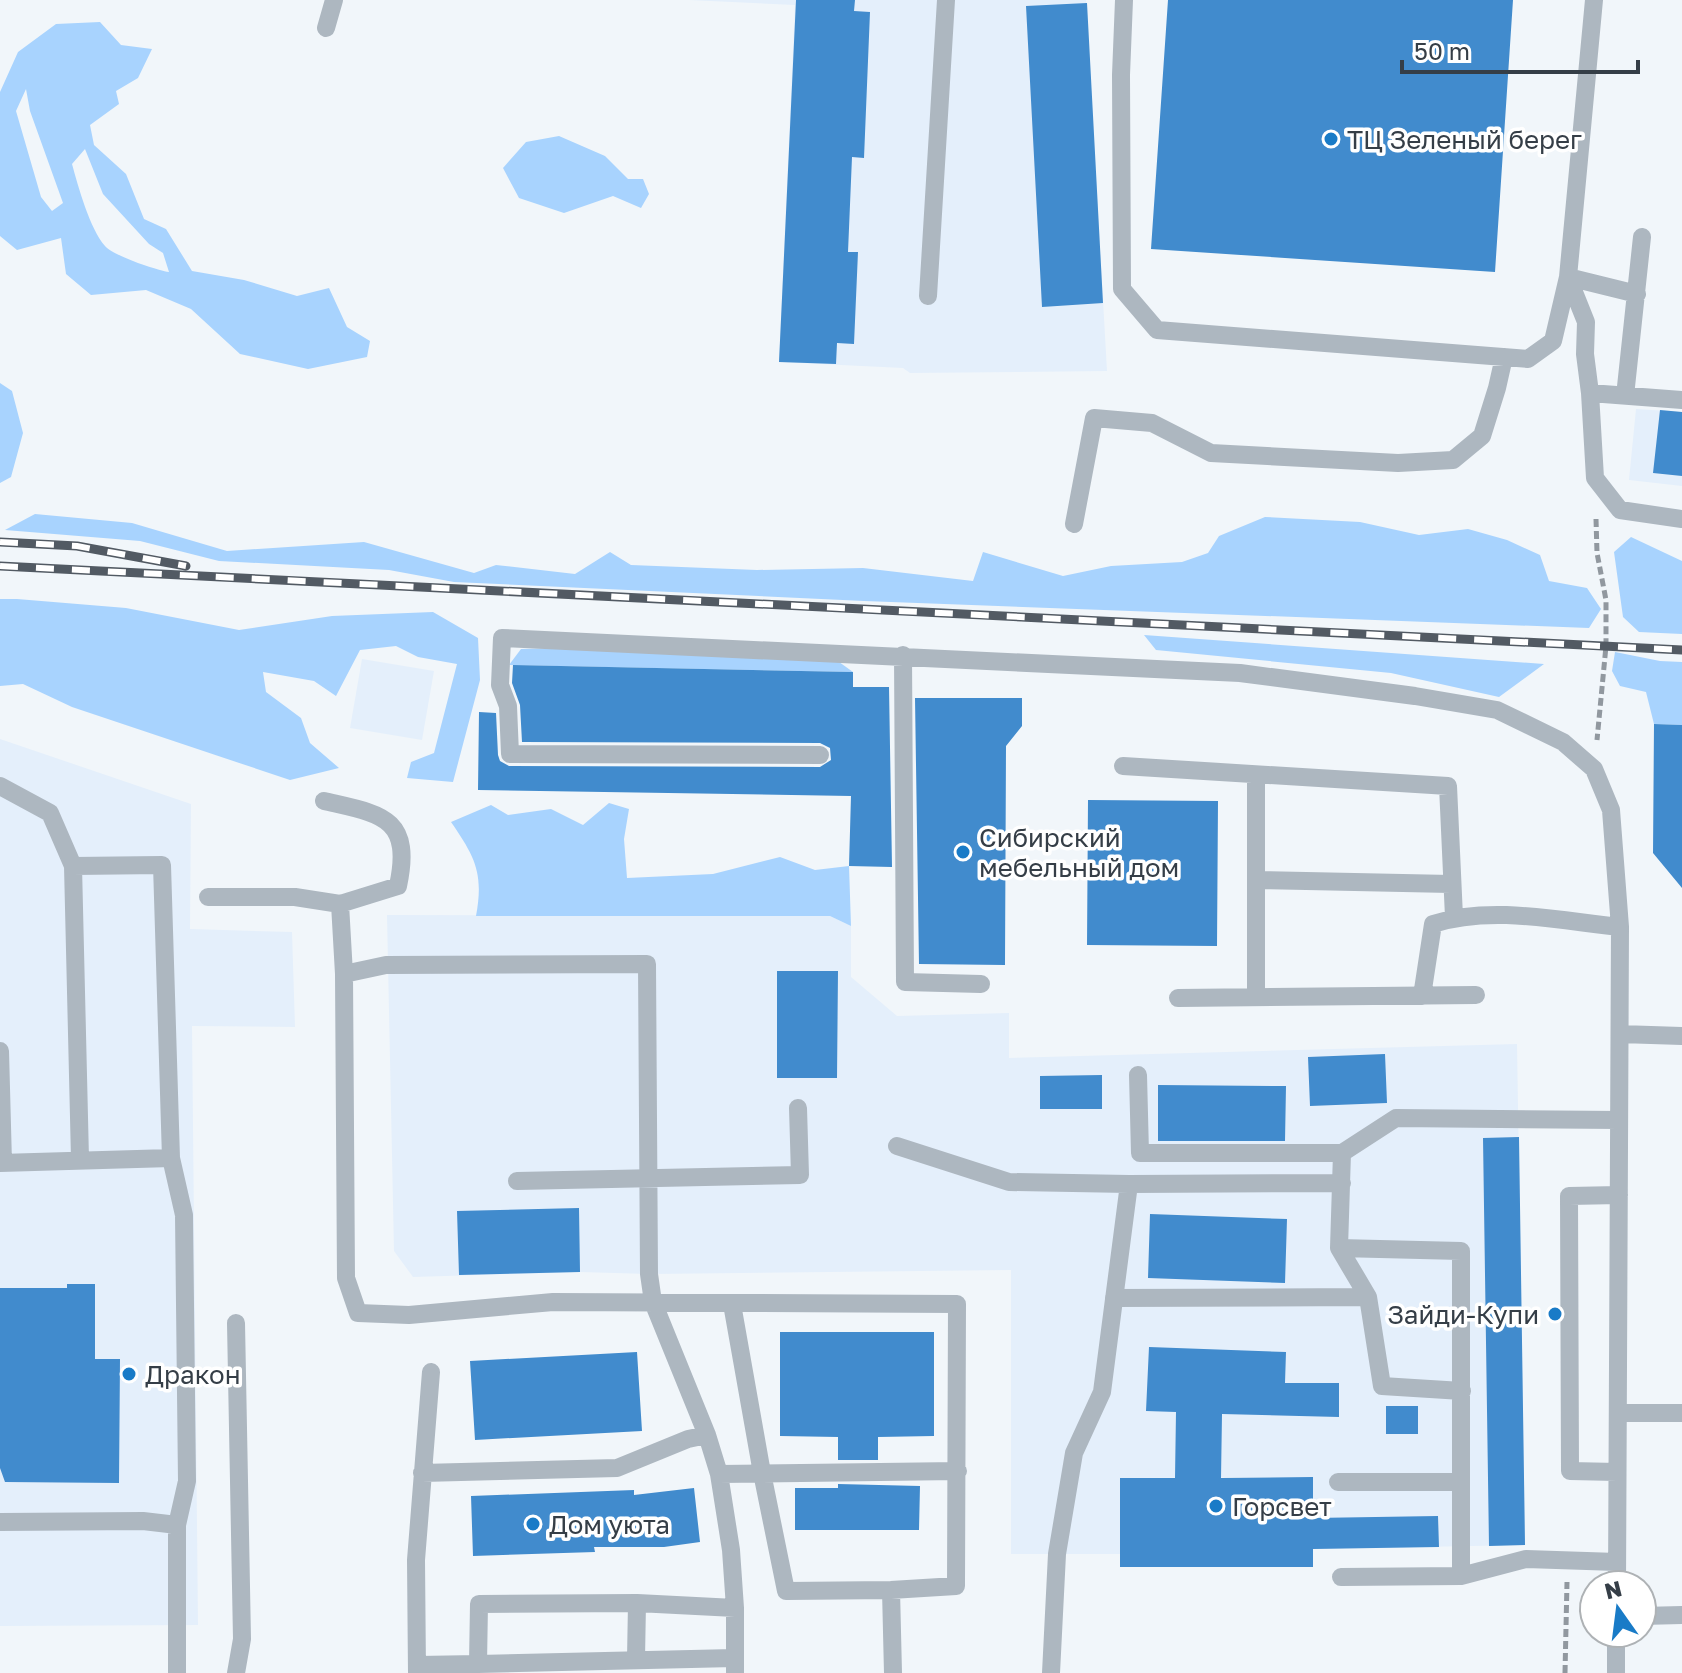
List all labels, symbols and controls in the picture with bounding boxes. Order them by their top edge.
scale bar [1402,24,1638,74]
text: 50 m [1414,36,1470,65]
place label: ТЦ Зеленый берег [1347,124,1582,155]
marker: ТЦ Зеленый берег [1322,130,1340,148]
place label: Сибирский мебельный дом [979,822,1179,883]
marker: Сибирский мебельный дом [954,843,972,861]
place label: Зайди-Купи [1387,1299,1539,1330]
marker: Зайди-Купи [1546,1305,1564,1323]
place label: Дракон [145,1359,241,1390]
marker: Дракон [120,1365,138,1383]
place label: Горсвет [1232,1491,1332,1522]
marker: Горсвет [1207,1497,1225,1515]
place label: Дом уюта [549,1509,670,1540]
marker: Дом уюта [524,1515,542,1533]
north arrow [1578,1569,1658,1649]
text: N [1602,1574,1624,1604]

